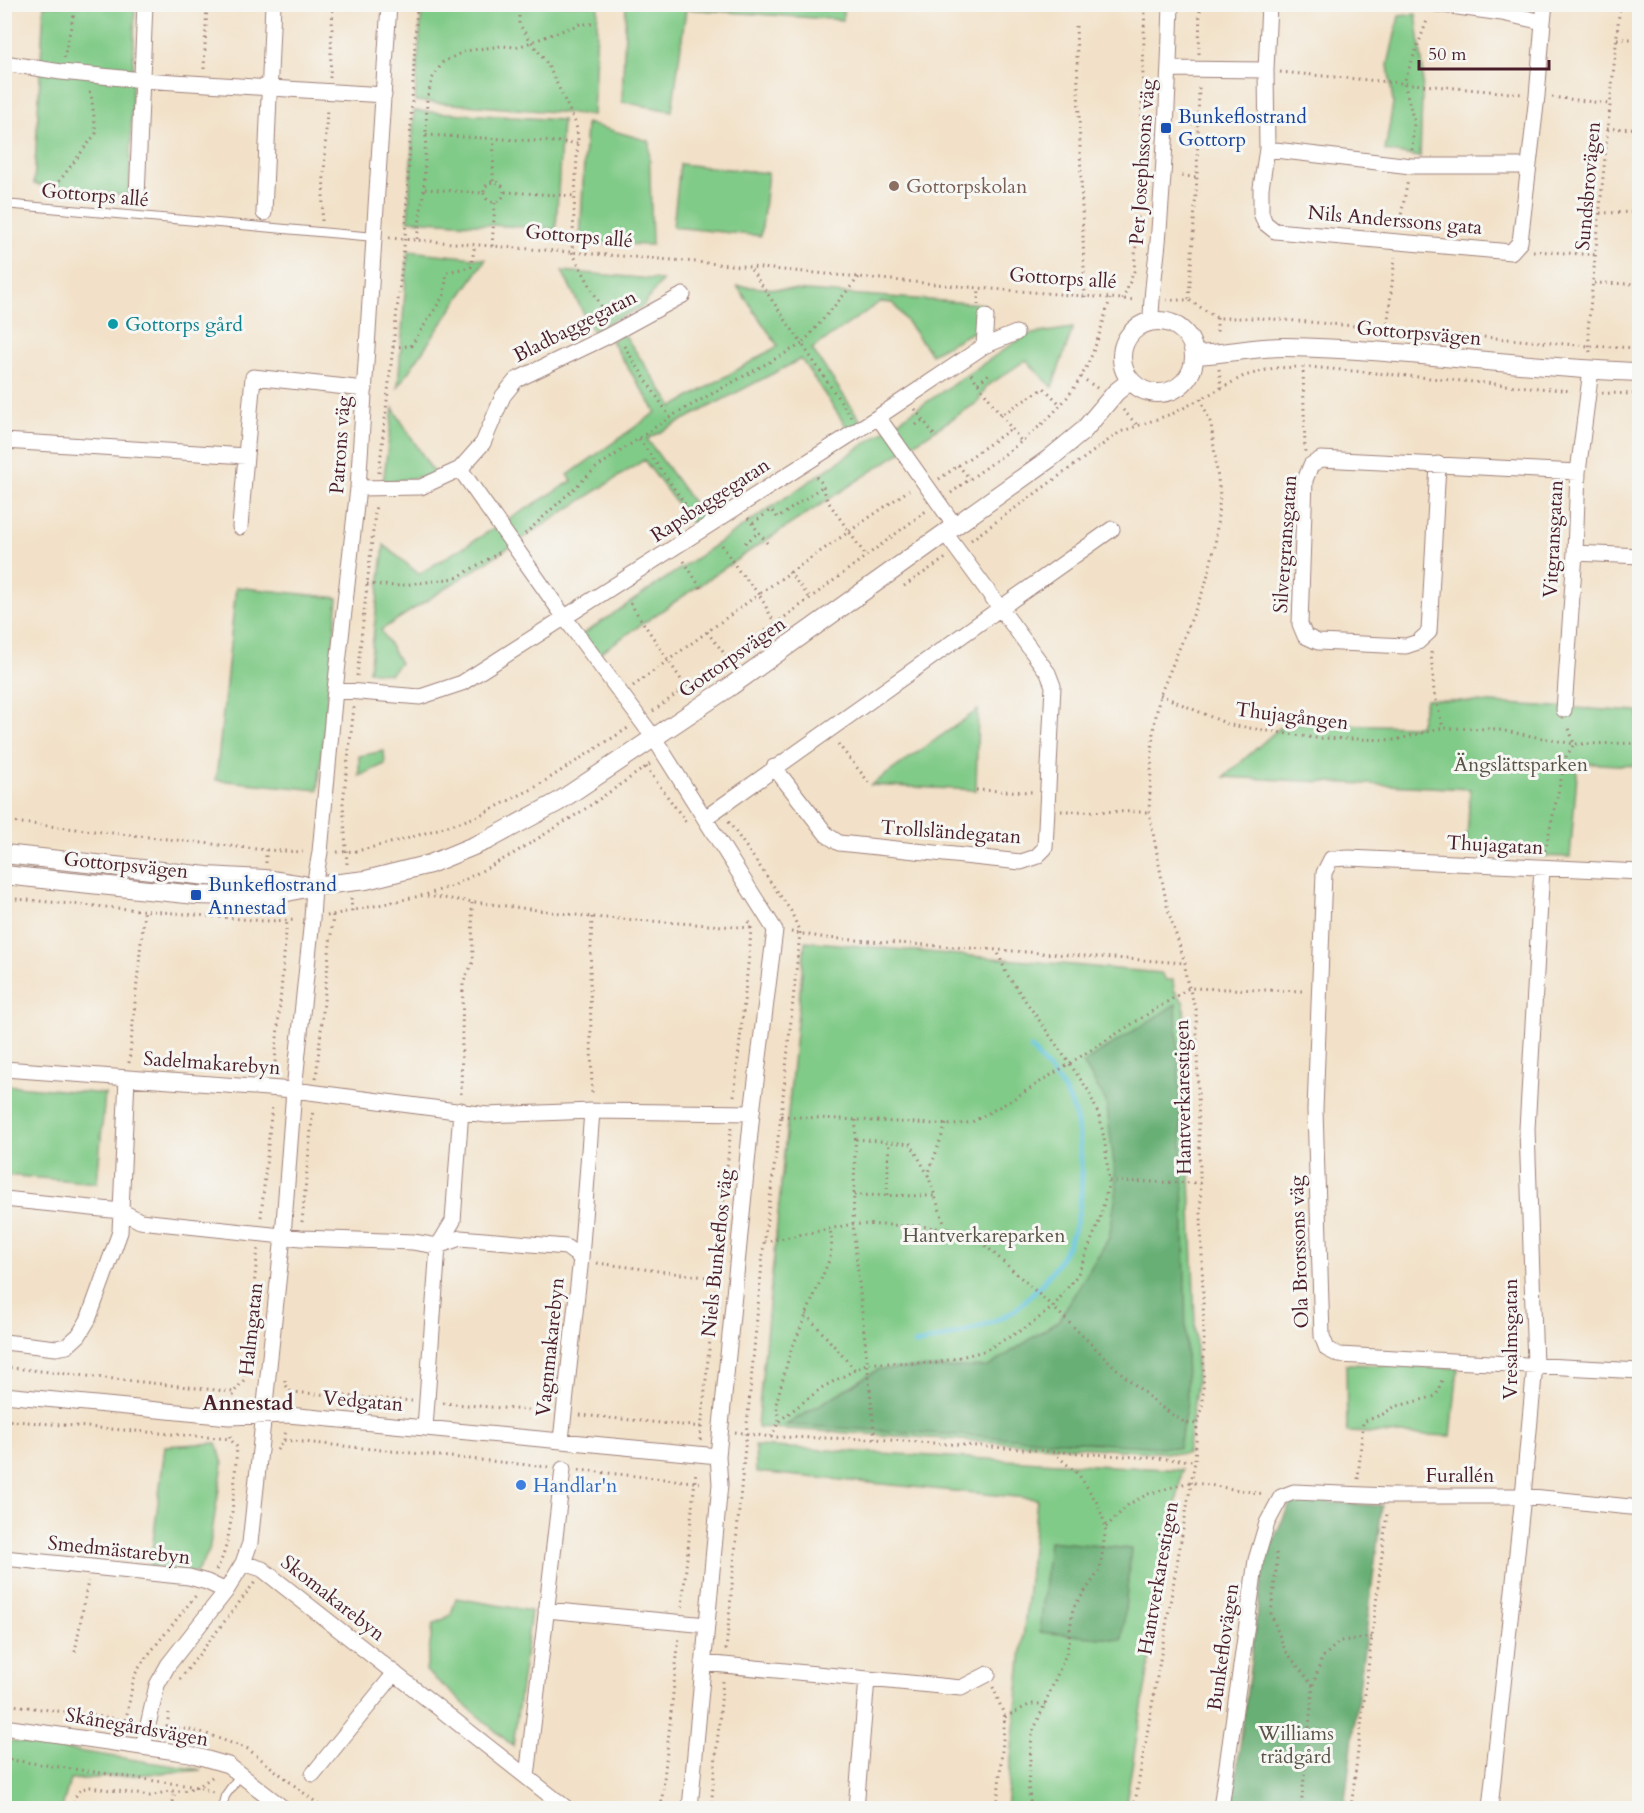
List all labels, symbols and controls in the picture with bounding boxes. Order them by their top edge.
scale bar [1419,33,1550,71]
text: 50 m [1428,42,1467,67]
street label: Per Josephssons väg [1123,77,1161,246]
place label: Bunkeflostrand Gottorp [1178,103,1307,153]
street label: Sundsbrovägen [1569,120,1607,251]
marker: Bunkeflostrand Gottorp [1159,121,1173,135]
place label: Gottorpskolan [906,173,1028,200]
street label: Gottorps allé [40,177,150,213]
marker: Gottorpskolan [887,179,901,193]
street label: Nils Anderssons gata [1307,199,1484,241]
street label: Gottorps allé [524,218,634,254]
street label: Gottorps allé [1008,261,1118,295]
street label: Bladbaggegatan [509,283,642,369]
place label: Gottorps gård [125,311,243,338]
street label: Gottorpsvägen [1355,314,1483,352]
marker: Gottorps gård [106,317,120,331]
street label: Patrons väg [323,394,357,495]
street label: Rapsbaggegatan [645,451,775,549]
street label: Silvergransgatan [1267,473,1303,614]
street label: Vitgransgatan [1536,479,1570,599]
street label: Gottorpsvägen [673,610,792,704]
street label: Thujagången [1234,696,1351,736]
park label: Ängslättsparken [1454,751,1589,778]
street label: Trollsländegatan [880,814,1023,850]
street label: Thujagatan [1446,829,1545,861]
street label: Gottorpsvägen [62,845,190,885]
place label: Bunkeflostrand Annestad [208,871,337,921]
marker: Bunkeflostrand Annestad [189,888,203,902]
street label: Hantverkarestigen [1168,1018,1198,1175]
street label: Sadelmakarebyn [143,1045,282,1081]
street label: Niels Bunkeflos väg [695,1167,739,1338]
street label: Ola Brorssons väg [1283,1174,1315,1329]
park label: Hantverkareparken [903,1222,1066,1249]
street label: Vagnmakarebyn [529,1275,571,1418]
street label: Vresalmsgatan [1497,1278,1524,1400]
street label: Halmgatan [233,1280,269,1377]
street label: Vedgatan [322,1384,405,1418]
district label: Annestad [203,1389,293,1418]
street label: Furallén [1426,1462,1495,1489]
place label: Handlar'n [533,1472,618,1499]
marker: Handlar'n [514,1478,528,1492]
street label: Hantverkarestigen [1131,1498,1185,1657]
street label: Smedmästarebyn [46,1529,192,1571]
street label: Skomakarebyn [275,1549,391,1648]
street label: Bunkeflovägen [1201,1581,1245,1713]
street label: Skånegårdsvägen [63,1701,211,1753]
park label: Williams trädgård [1257,1720,1334,1770]

